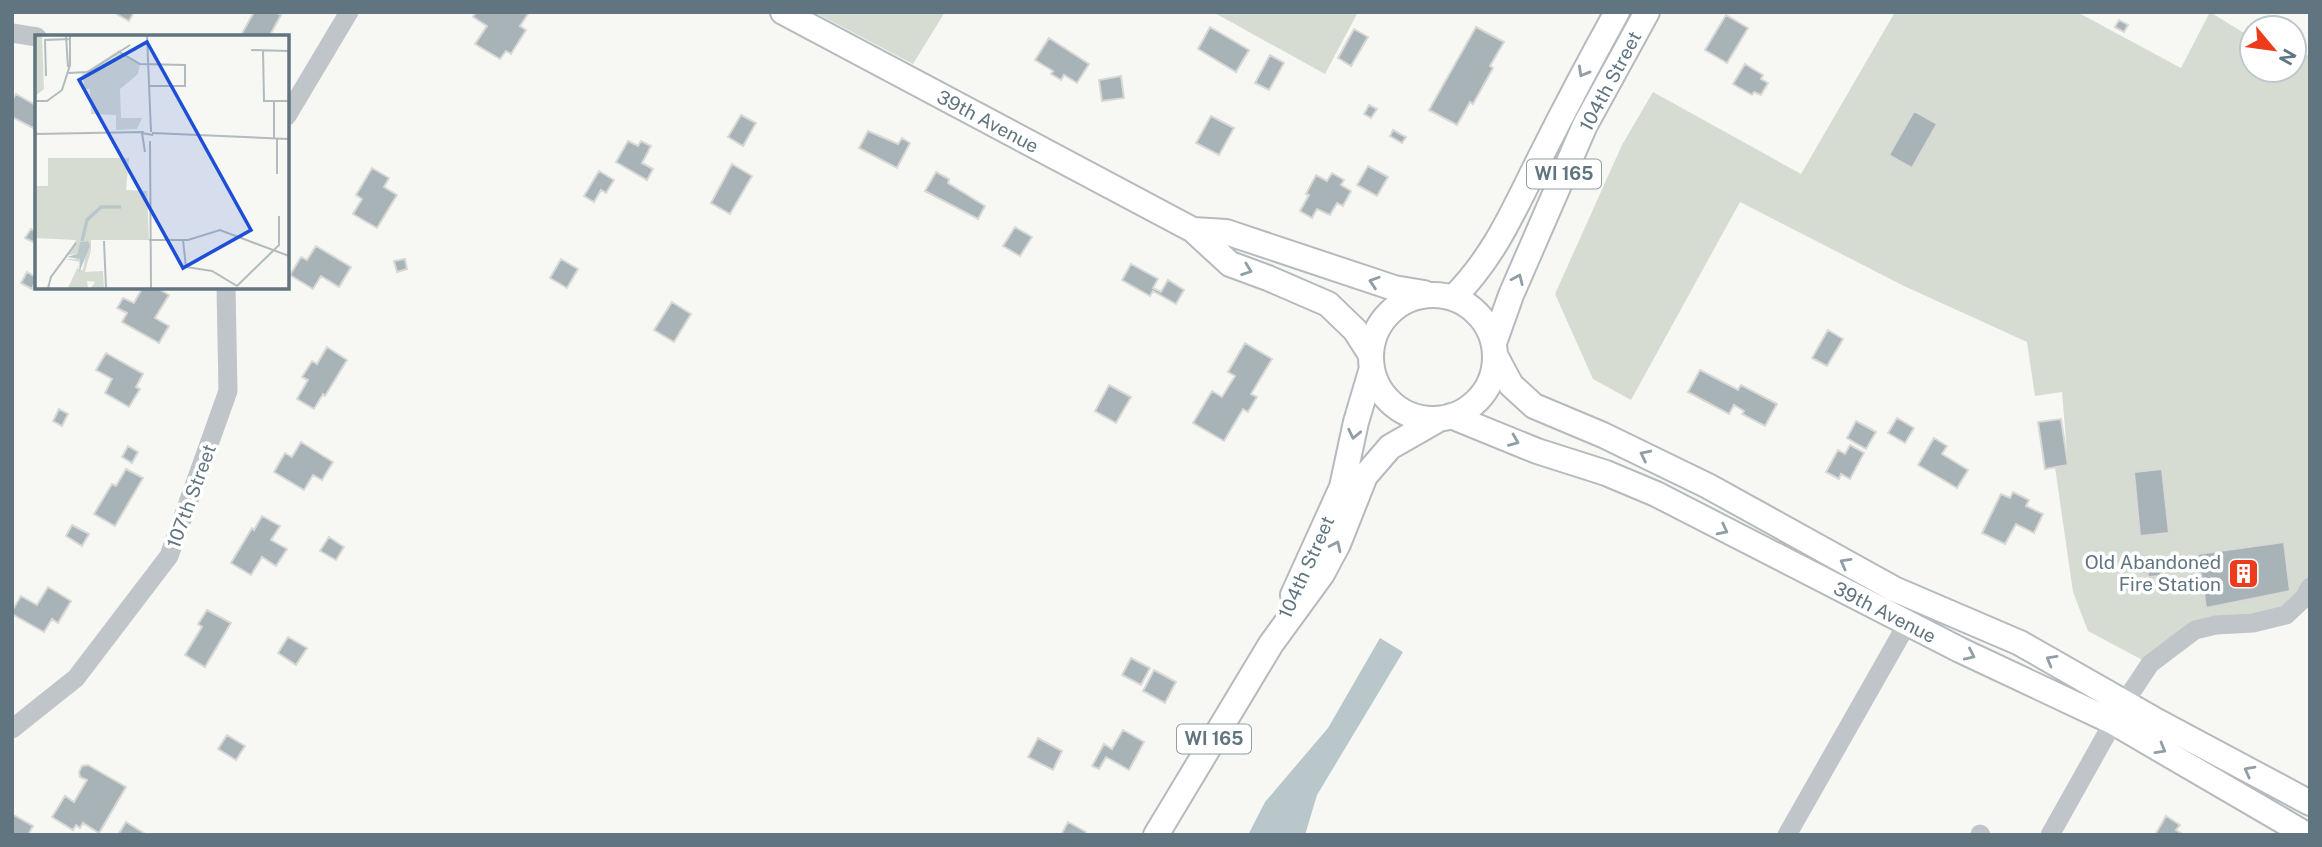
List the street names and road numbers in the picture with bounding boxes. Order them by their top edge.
street label: 104th Street [1575,27,1645,135]
street label: 39th Avenue [933,85,1043,157]
road number: WI 165 [1527,160,1601,188]
street label: 107th Street [162,441,220,551]
street label: 104th Street [1274,512,1338,622]
street label: 39th Avenue [1830,577,1940,647]
road number: WI 165 [1177,724,1251,754]

